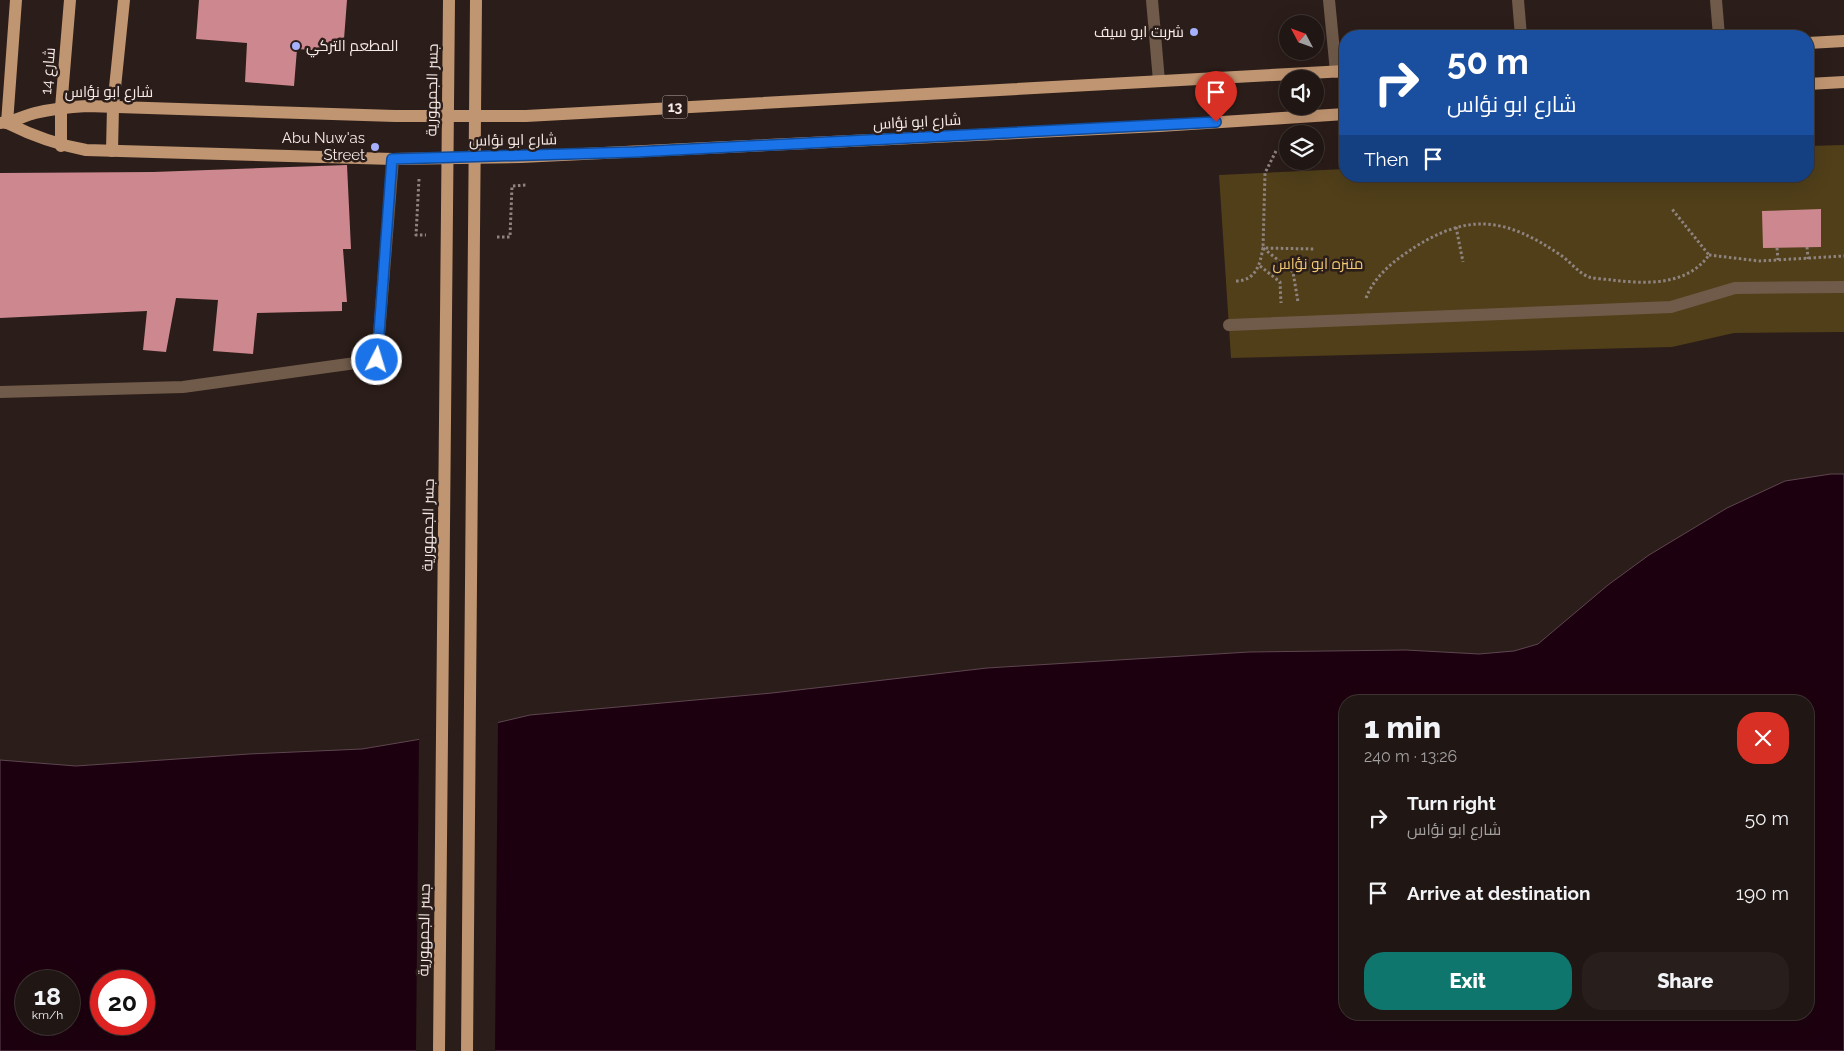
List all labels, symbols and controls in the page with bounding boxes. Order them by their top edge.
north arrow [1279,15,1324,60]
map controls [1279,15,1324,170]
place label: شربت ابو سيف [1094,23,1184,41]
marker: شربت ابو سيف [1188,26,1200,38]
place label: المطعم التركي [306,37,398,58]
marker: المطعم التركي [290,40,302,52]
text: 50 m [1447,41,1529,82]
street label: جسر الجمهورية [422,43,443,137]
street label: شارع 14 [37,47,61,96]
icon: right [1364,50,1429,115]
button: sound [1279,70,1324,115]
pin [1195,71,1237,122]
icon: arrive [1202,78,1230,106]
street label: شارع ابو نؤاس [65,83,153,103]
text: شارع ابو نؤاس [1447,91,1577,117]
road number: 13 [662,95,688,118]
street label: شارع ابو نؤاس [872,111,962,135]
button: layers [1279,125,1324,170]
place label: Abu Nuw'as Street [282,129,365,164]
street label: شارع ابو نؤاس [469,130,557,152]
marker: Abu Nuw'as Street [369,141,381,153]
icon: arrive [1419,145,1447,173]
text: Then [1364,148,1409,170]
park label: متنزه ابو نؤاس [1273,255,1363,274]
position arrow [350,333,402,385]
street label: جسر الجمهورية [418,478,439,572]
text: 1 min [1364,710,1441,745]
button: close [1737,712,1789,764]
text: 240 m · 13:26 [1364,747,1457,766]
text: Turn right [1407,792,1496,814]
icon: right [1364,804,1392,832]
text: 50 m [1745,807,1789,829]
text: شارع ابو نؤاس [1407,820,1501,839]
icon: arrive [1364,879,1392,907]
text: Arrive at destination [1407,882,1591,904]
text: 190 m [1736,882,1789,904]
street label: جسر الجمهورية [414,883,435,977]
button: Exit [1364,952,1572,1010]
button: Share [1582,952,1789,1010]
speed limit sign: 20 [90,970,155,1035]
text: 18 [34,981,61,1011]
text: km/h [32,1008,63,1022]

